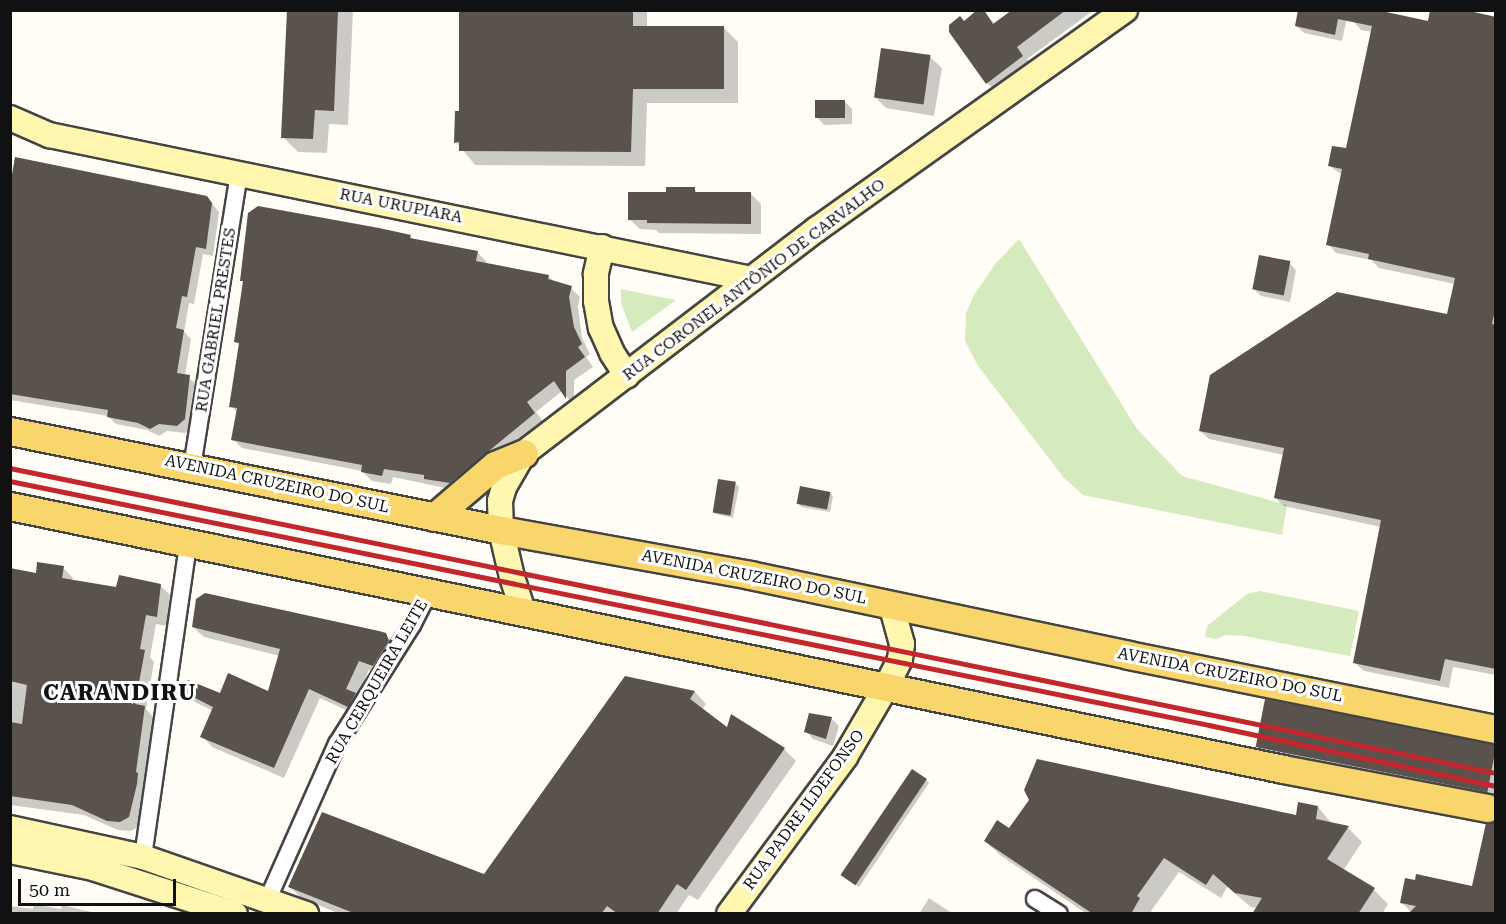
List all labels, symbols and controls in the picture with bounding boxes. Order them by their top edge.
street label: RUA CORONEL ANTÔNIO DE CARVALHO [619,175,889,385]
street label: RUA URUPIARA [338,185,464,227]
street label: RUA GABRIEL PRESTES [192,226,240,414]
street label: AVENIDA CRUZEIRO DO SUL [163,451,391,517]
street label: AVENIDA CRUZEIRO DO SUL [640,546,868,608]
street label: RUA CERQUEIRA LEITE [322,596,432,768]
street label: AVENIDA CRUZEIRO DO SUL [1116,644,1344,706]
district label: CARANDIRU [43,680,197,706]
street label: RUA PADRE ILDEFONSO [740,726,868,894]
scale bar [21,867,178,905]
text: 50 m [29,879,70,900]

